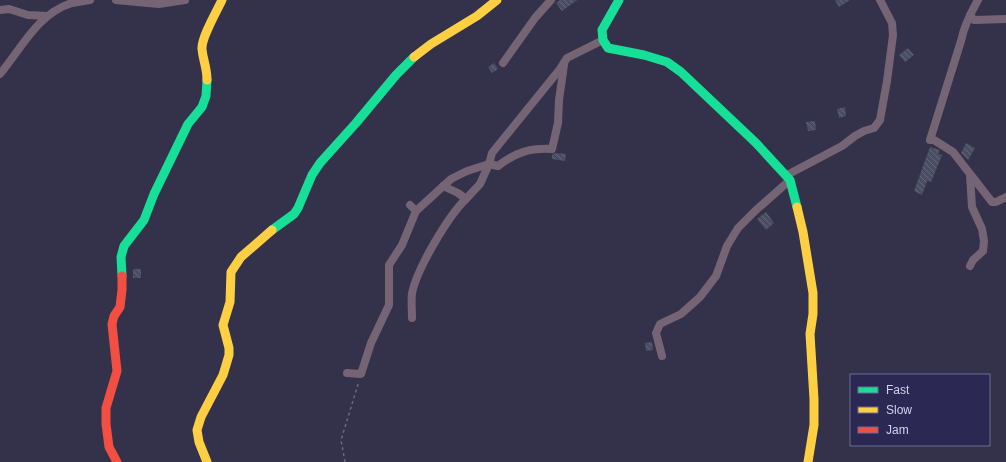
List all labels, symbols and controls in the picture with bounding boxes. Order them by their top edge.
legend [850,374,990,446]
text: Fast [886,383,910,397]
text: Slow [886,403,912,417]
text: Jam [886,423,909,437]

